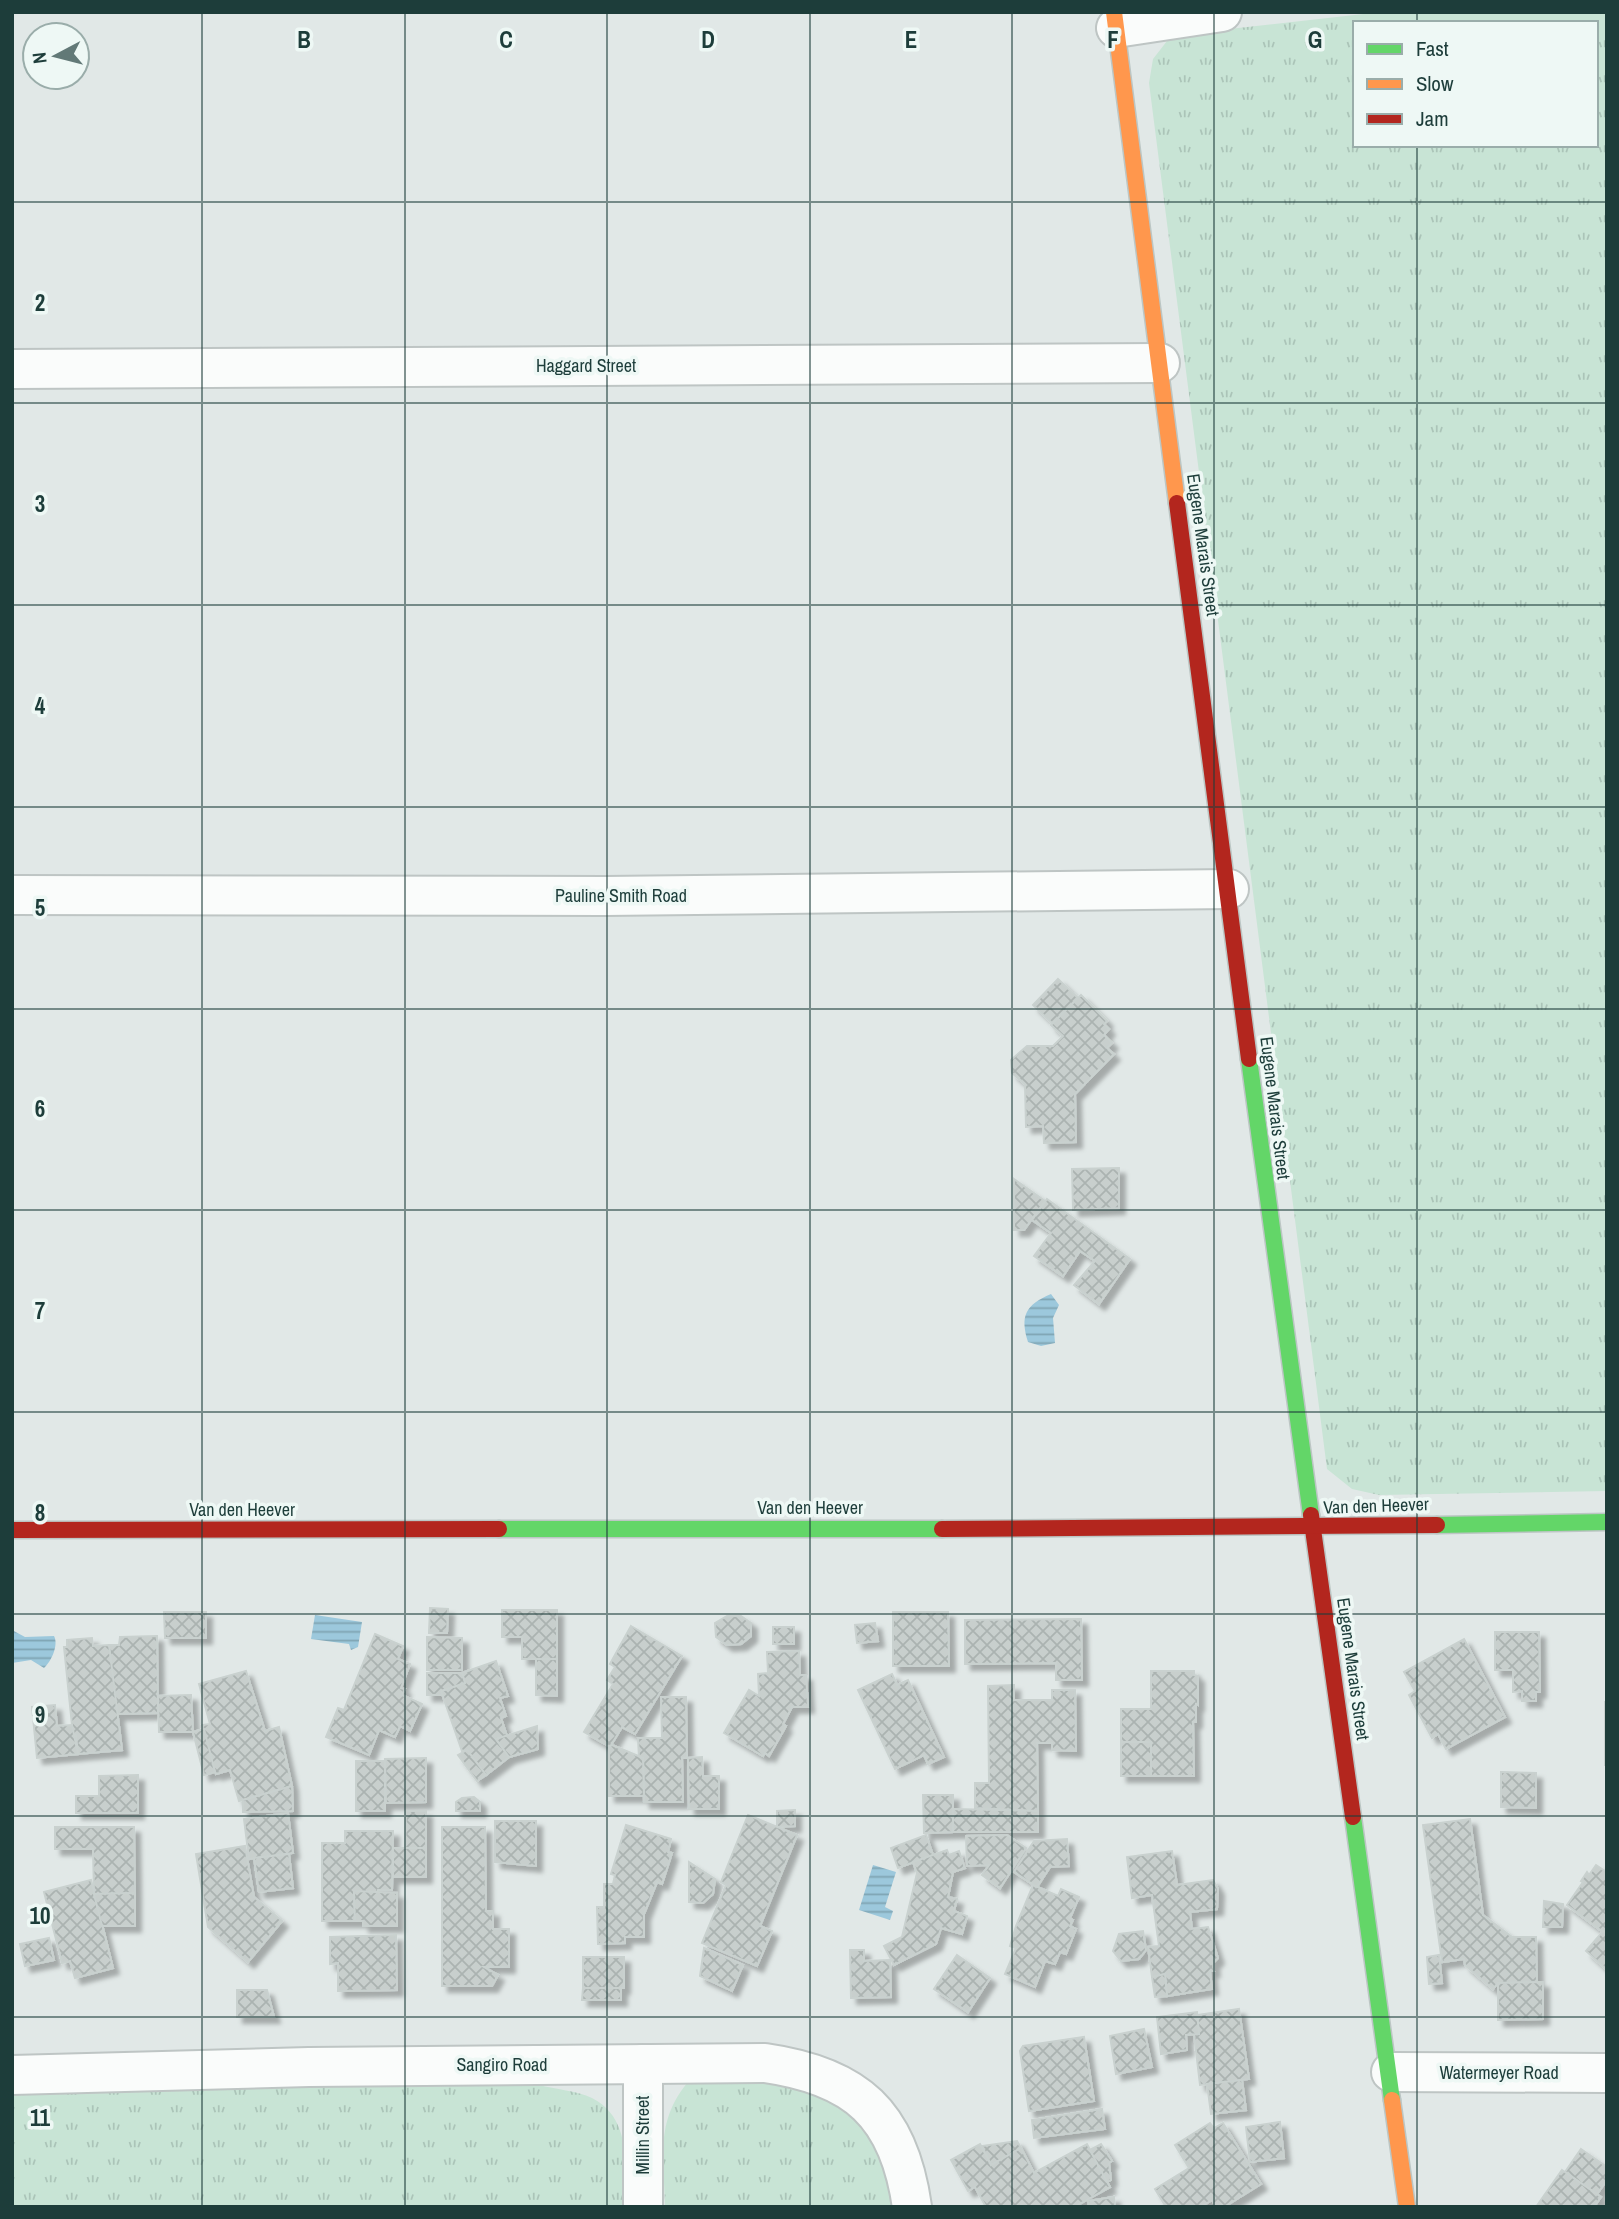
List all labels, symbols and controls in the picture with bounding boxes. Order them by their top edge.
north arrow [21,21,91,91]
legend [1353,21,1598,147]
text: B [297,24,311,55]
text: C [499,24,513,55]
text: D [701,24,715,55]
text: E [905,24,917,55]
text: F [1107,24,1119,55]
text: G [1308,24,1322,55]
text: Fast [1416,34,1449,63]
text: N [26,51,53,65]
text: Slow [1416,69,1454,98]
text: Jam [1416,104,1449,133]
text: 2 [35,287,45,318]
street label: Haggard Street [536,353,636,378]
street label: Eugene Marais Street [1181,472,1226,618]
text: 3 [35,488,45,519]
text: 4 [35,690,46,721]
street label: Pauline Smith Road [555,883,687,908]
text: 5 [35,892,45,923]
street label: Eugene Marais Street [1254,1035,1297,1181]
text: 6 [35,1093,45,1124]
text: 7 [35,1295,45,1326]
street label: Van den Heever [1323,1491,1429,1520]
street label: Van den Heever [757,1495,863,1520]
text: 8 [35,1497,45,1528]
street label: Van den Heever [189,1497,295,1522]
street label: Eugene Marais Street [1331,1596,1376,1742]
text: 9 [35,1699,45,1730]
text: 10 [30,1900,50,1931]
street label: Sangiro Road [456,2052,548,2077]
street label: Watermeyer Road [1439,2060,1559,2085]
street label: Millin Street [630,2096,655,2174]
text: 11 [30,2102,50,2133]

